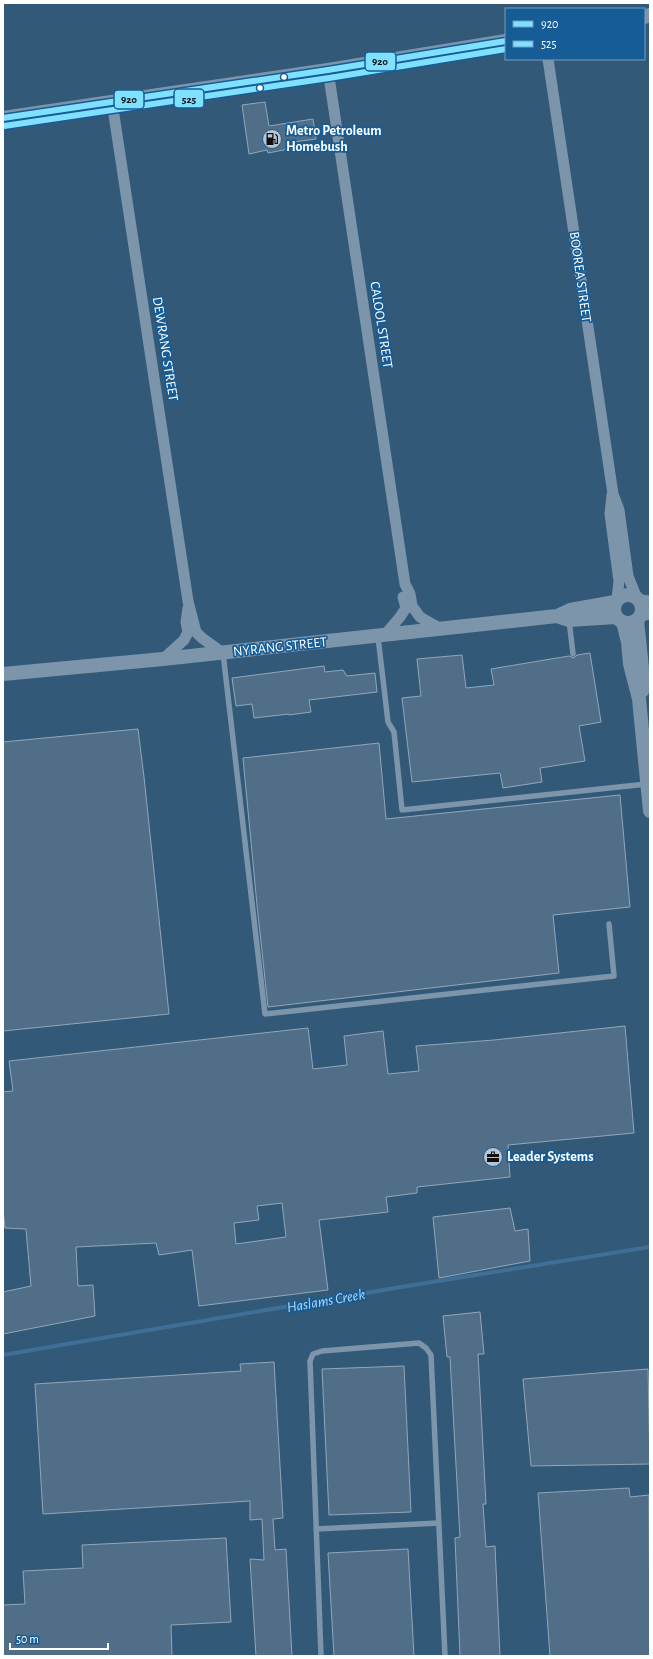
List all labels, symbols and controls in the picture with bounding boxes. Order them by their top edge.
legend [505,8,645,60]
text: 920 [541,18,558,30]
text: 525 [541,38,557,50]
line badge: 920 [365,52,396,71]
text: 920 [372,56,388,67]
unlabelled marker [279,72,289,82]
unlabelled marker [255,83,265,93]
line badge: 525 [174,89,204,108]
line badge: 920 [114,90,144,109]
text: 920 [121,94,137,105]
text: 525 [182,94,197,105]
place label: Metro Petroleum Homebush [286,124,381,154]
fuel station icon: Metro Petroleum Homebush [261,128,283,150]
street label: BOOREA STREET [567,231,593,323]
street label: CALOOL STREET [367,280,395,370]
street label: DEWRANG STREET [150,296,180,402]
street label: NYRANG STREET [232,635,328,659]
office icon: Leader Systems [482,1146,504,1168]
place label: Leader Systems [507,1150,594,1164]
water label: Haslams Creek [286,1287,366,1315]
scale bar [10,1625,108,1651]
text: 50 m [16,1633,39,1645]

